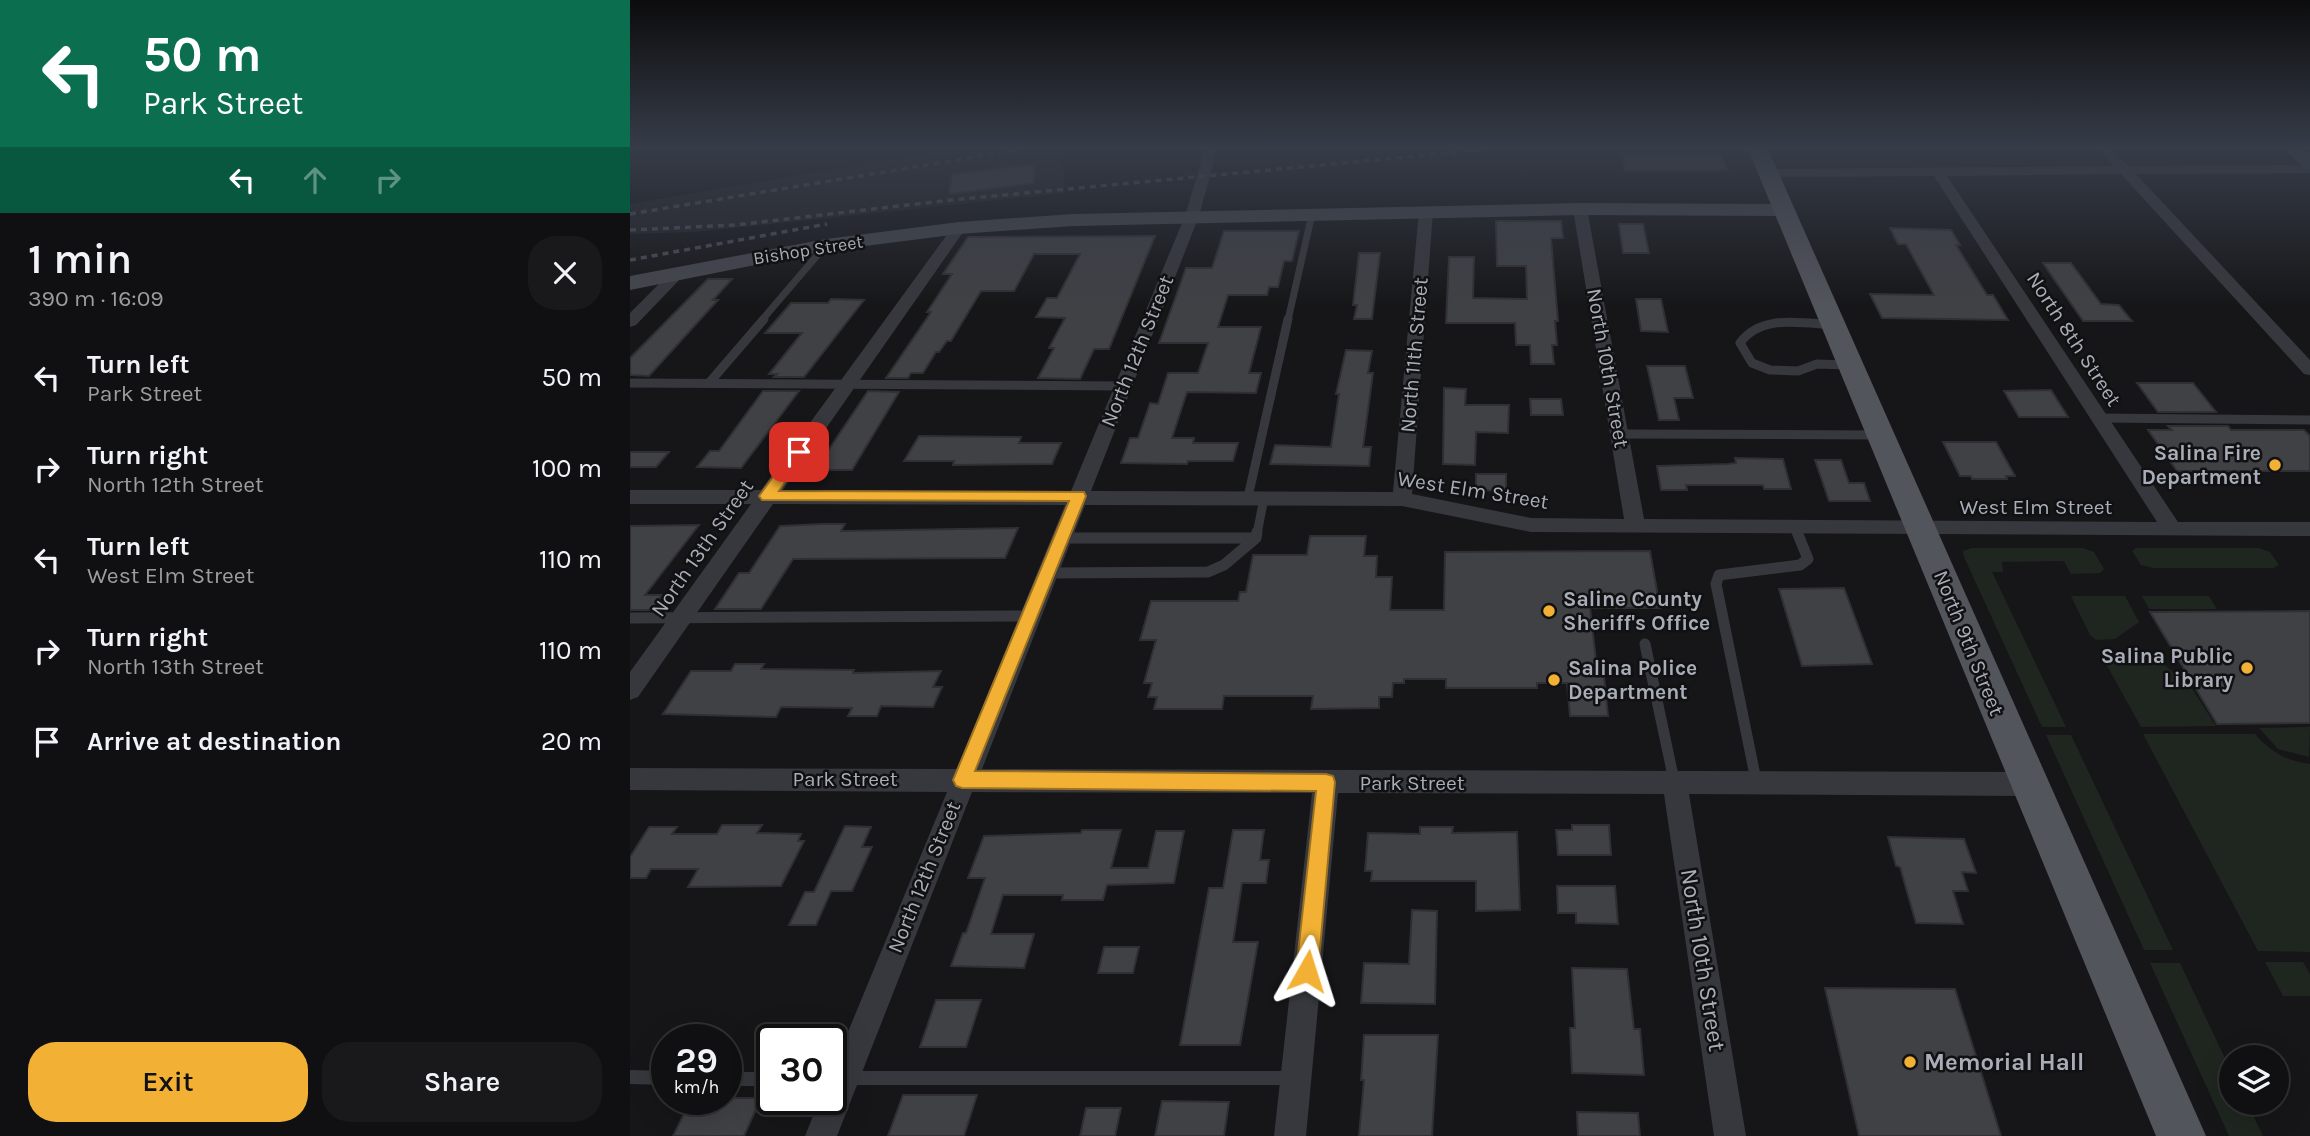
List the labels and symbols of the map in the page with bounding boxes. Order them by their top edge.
street label: Bishop Street [752,230,865,270]
street label: North 8th Street [2022,267,2126,411]
street label: North 12th Street [1096,272,1178,430]
street label: North 11th Street [1395,276,1433,434]
street label: North 10th Street [1582,286,1634,450]
pin [769,422,829,482]
place label: Salina Fire Department [2141,441,2261,489]
marker: Salina Fire Department [2267,457,2283,473]
street label: West Elm Street [1396,466,1550,514]
street label: North 13th Street [646,475,758,621]
street label: West Elm Street [1960,495,2112,519]
street label: North 9th Street [1929,567,2009,719]
place label: Saline County Sheriff's Office [1563,587,1710,635]
marker: Saline County Sheriff's Office [1541,603,1557,619]
place label: Salina Public Library [2101,644,2233,692]
place label: Salina Police Department [1568,656,1697,704]
marker: Salina Public Library [2239,660,2255,676]
marker: Salina Police Department [1546,672,1562,688]
street label: Park Street [792,767,898,791]
street label: Park Street [1359,771,1465,795]
street label: North 12th Street [883,798,965,956]
street label: North 10th Street [1675,867,1731,1053]
position arrow [1270,934,1344,1008]
speed limit sign: 30 [756,1024,847,1115]
place label: Memorial Hall [1924,1048,2084,1076]
marker: Memorial Hall [1902,1054,1918,1070]

